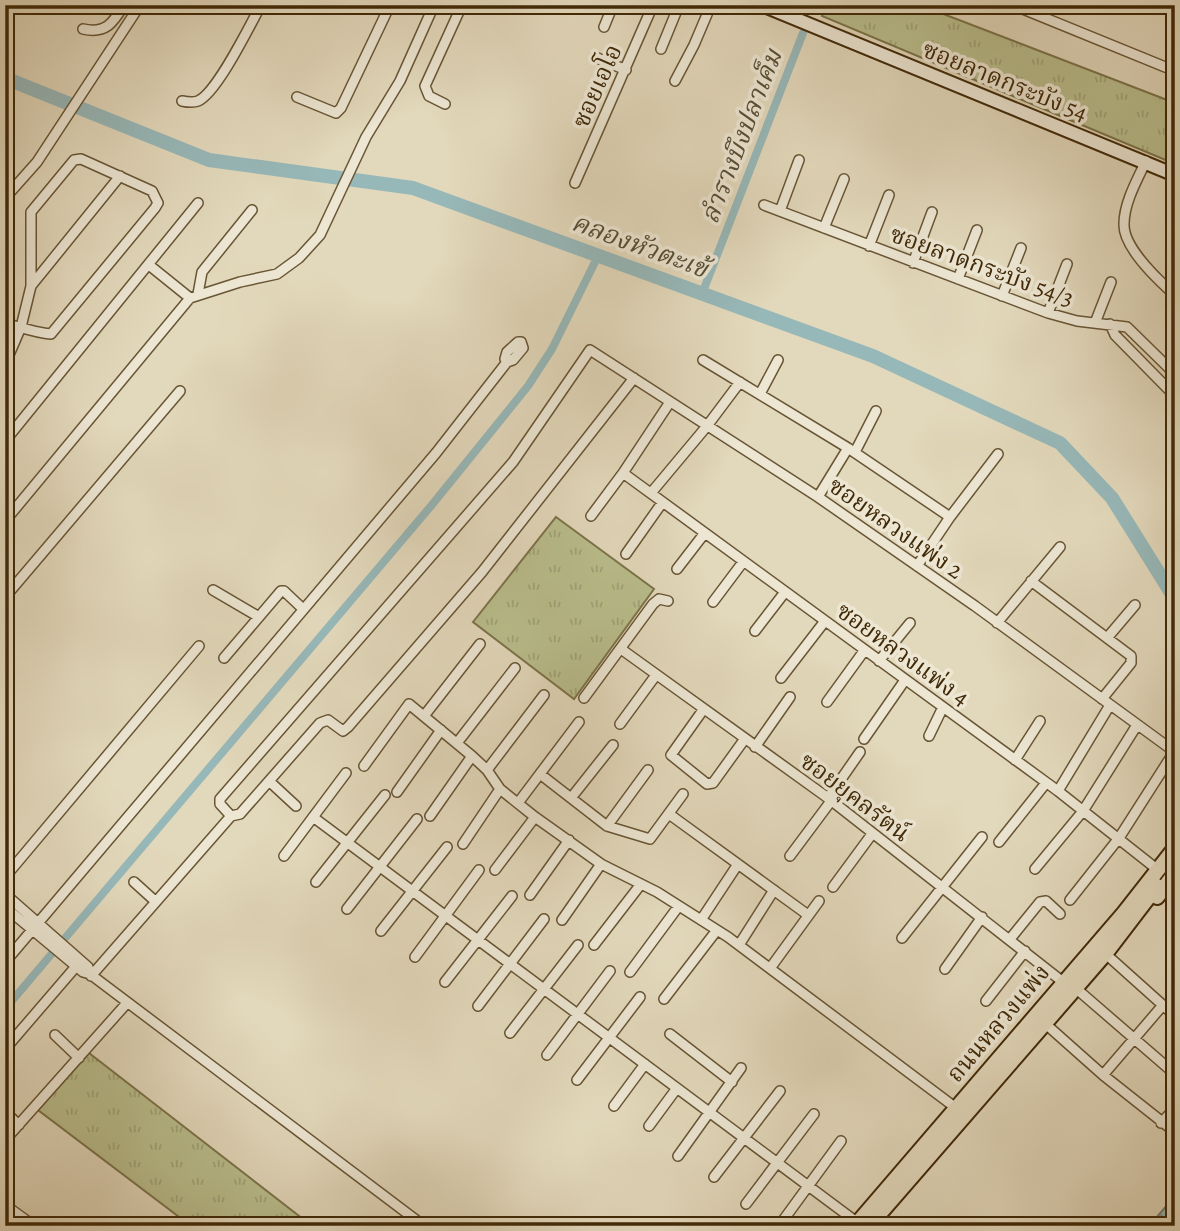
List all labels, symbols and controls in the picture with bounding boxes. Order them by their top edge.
street label: ซอยลาดกระบัง 54 [918,33,1092,129]
street label: ซอยเอโอ [563,38,630,133]
water label: ลำรางบึงปลาเค็ม [692,43,791,228]
water label: คลองหัวตะเข้ [567,205,718,288]
street label: ซอยลาดกระบัง 54/3 [886,218,1078,314]
street label: ซอยหลวงแพ่ง 2 [822,470,970,586]
street label: ซอยหลวงแพ่ง 4 [830,595,976,713]
street label: ซอยยุคลรัตน์ [794,745,916,849]
street label: ถนนหลวงแพ่ง [939,957,1057,1089]

